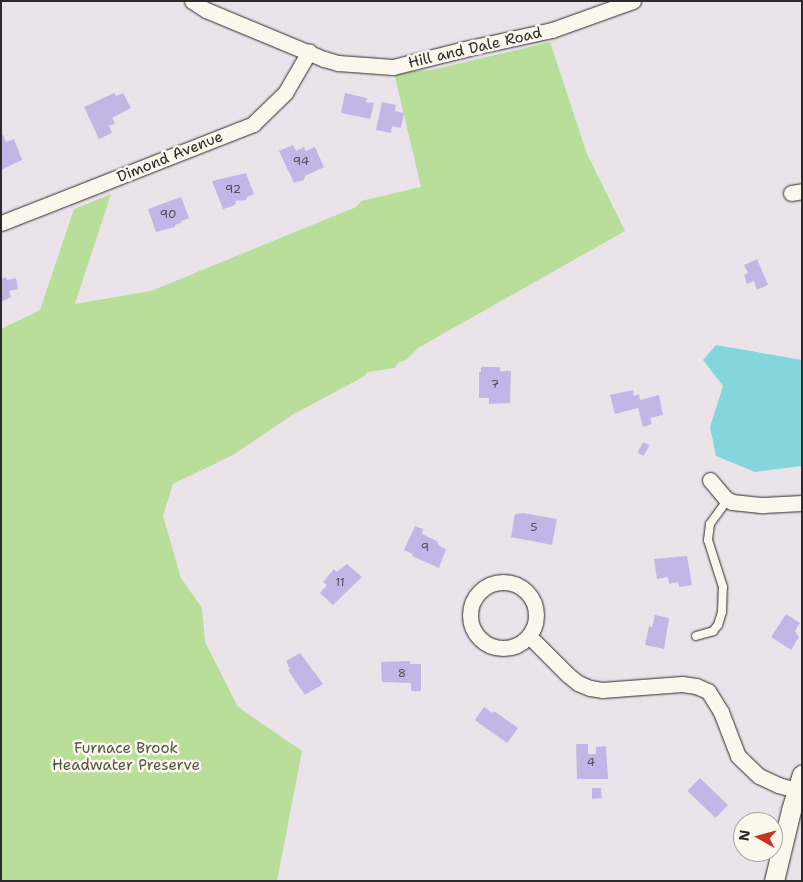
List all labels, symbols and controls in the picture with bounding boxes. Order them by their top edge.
street label: Hill and Dale Road [406,24,544,72]
street label: Dimond Avenue [114,128,226,186]
house number: 94 [293,155,309,169]
house number: 92 [225,183,241,197]
house number: 90 [160,208,176,222]
house number: 7 [491,378,499,392]
house number: 5 [530,521,538,535]
house number: 9 [421,541,429,555]
house number: 11 [335,576,345,590]
house number: 8 [398,667,406,681]
park label: Furnace Brook Headwater Preserve [52,739,200,774]
house number: 4 [587,756,595,770]
north arrow [733,812,783,862]
text: N [734,829,754,842]

